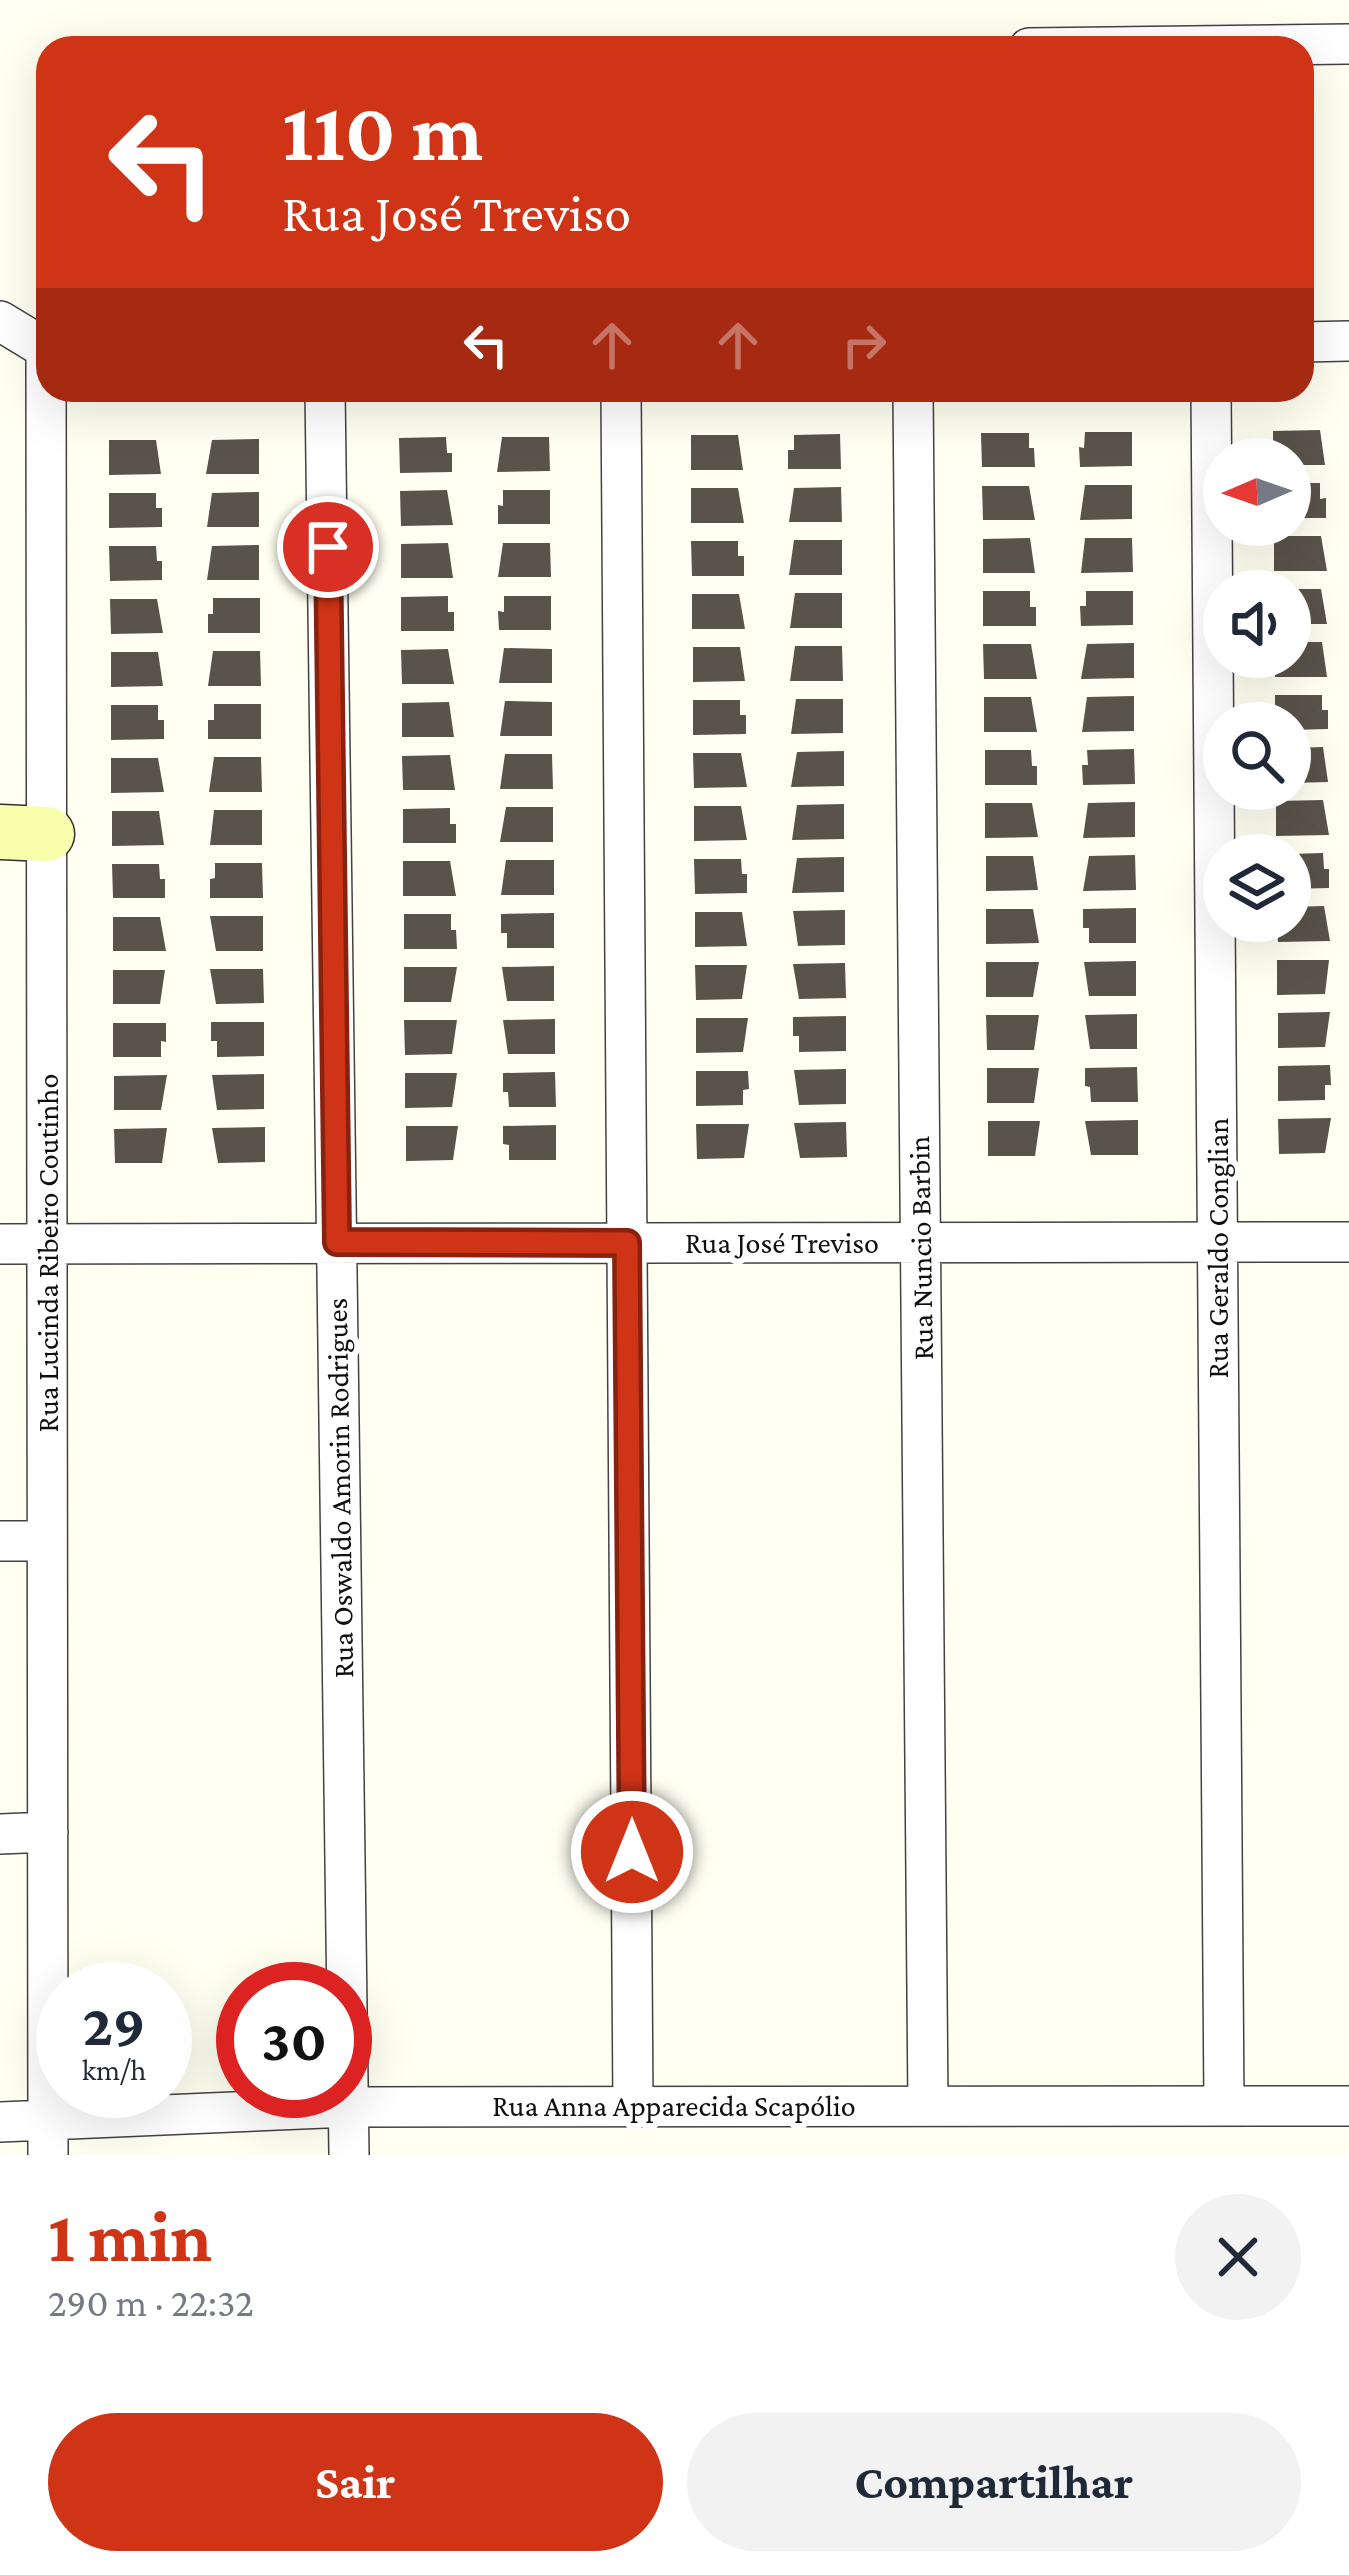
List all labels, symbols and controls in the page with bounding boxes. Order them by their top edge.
icon: left [84,84,240,240]
text: 110 m [282,85,483,178]
text: Rua José Treviso [282,183,631,243]
icon: left [453,312,519,378]
icon: ahead [579,312,645,378]
icon: ahead [705,312,771,378]
icon: right [831,312,897,378]
north arrow [1203,438,1311,546]
map controls [1203,438,1311,942]
pin [277,496,379,598]
icon: arrive [295,514,361,580]
button: sound [1203,570,1311,678]
button: search [1203,702,1311,810]
button: layers [1203,834,1311,942]
street label: Rua Lucinda Ribeiro Coutinho [31,1074,64,1432]
street label: Rua Geraldo Conglian [1201,1118,1235,1378]
street label: Rua Nuncio Barbin [902,1136,939,1360]
street label: Rua José Treviso [685,1226,879,1259]
street label: Rua Oswaldo Amorin Rodrigues [320,1298,360,1678]
position arrow [569,1789,695,1915]
speed limit sign: 30 [216,1962,372,2118]
text: 29 [82,1991,146,2058]
text: km/h [82,2053,146,2086]
street label: Rua Anna Apparecida Scapólio [492,2089,856,2123]
button: close [1175,2194,1301,2320]
text: 1 min [48,2196,212,2276]
text: 290 m · 22:32 [48,2281,254,2324]
button: Sair [48,2413,663,2551]
button: Compartilhar [687,2413,1301,2551]

